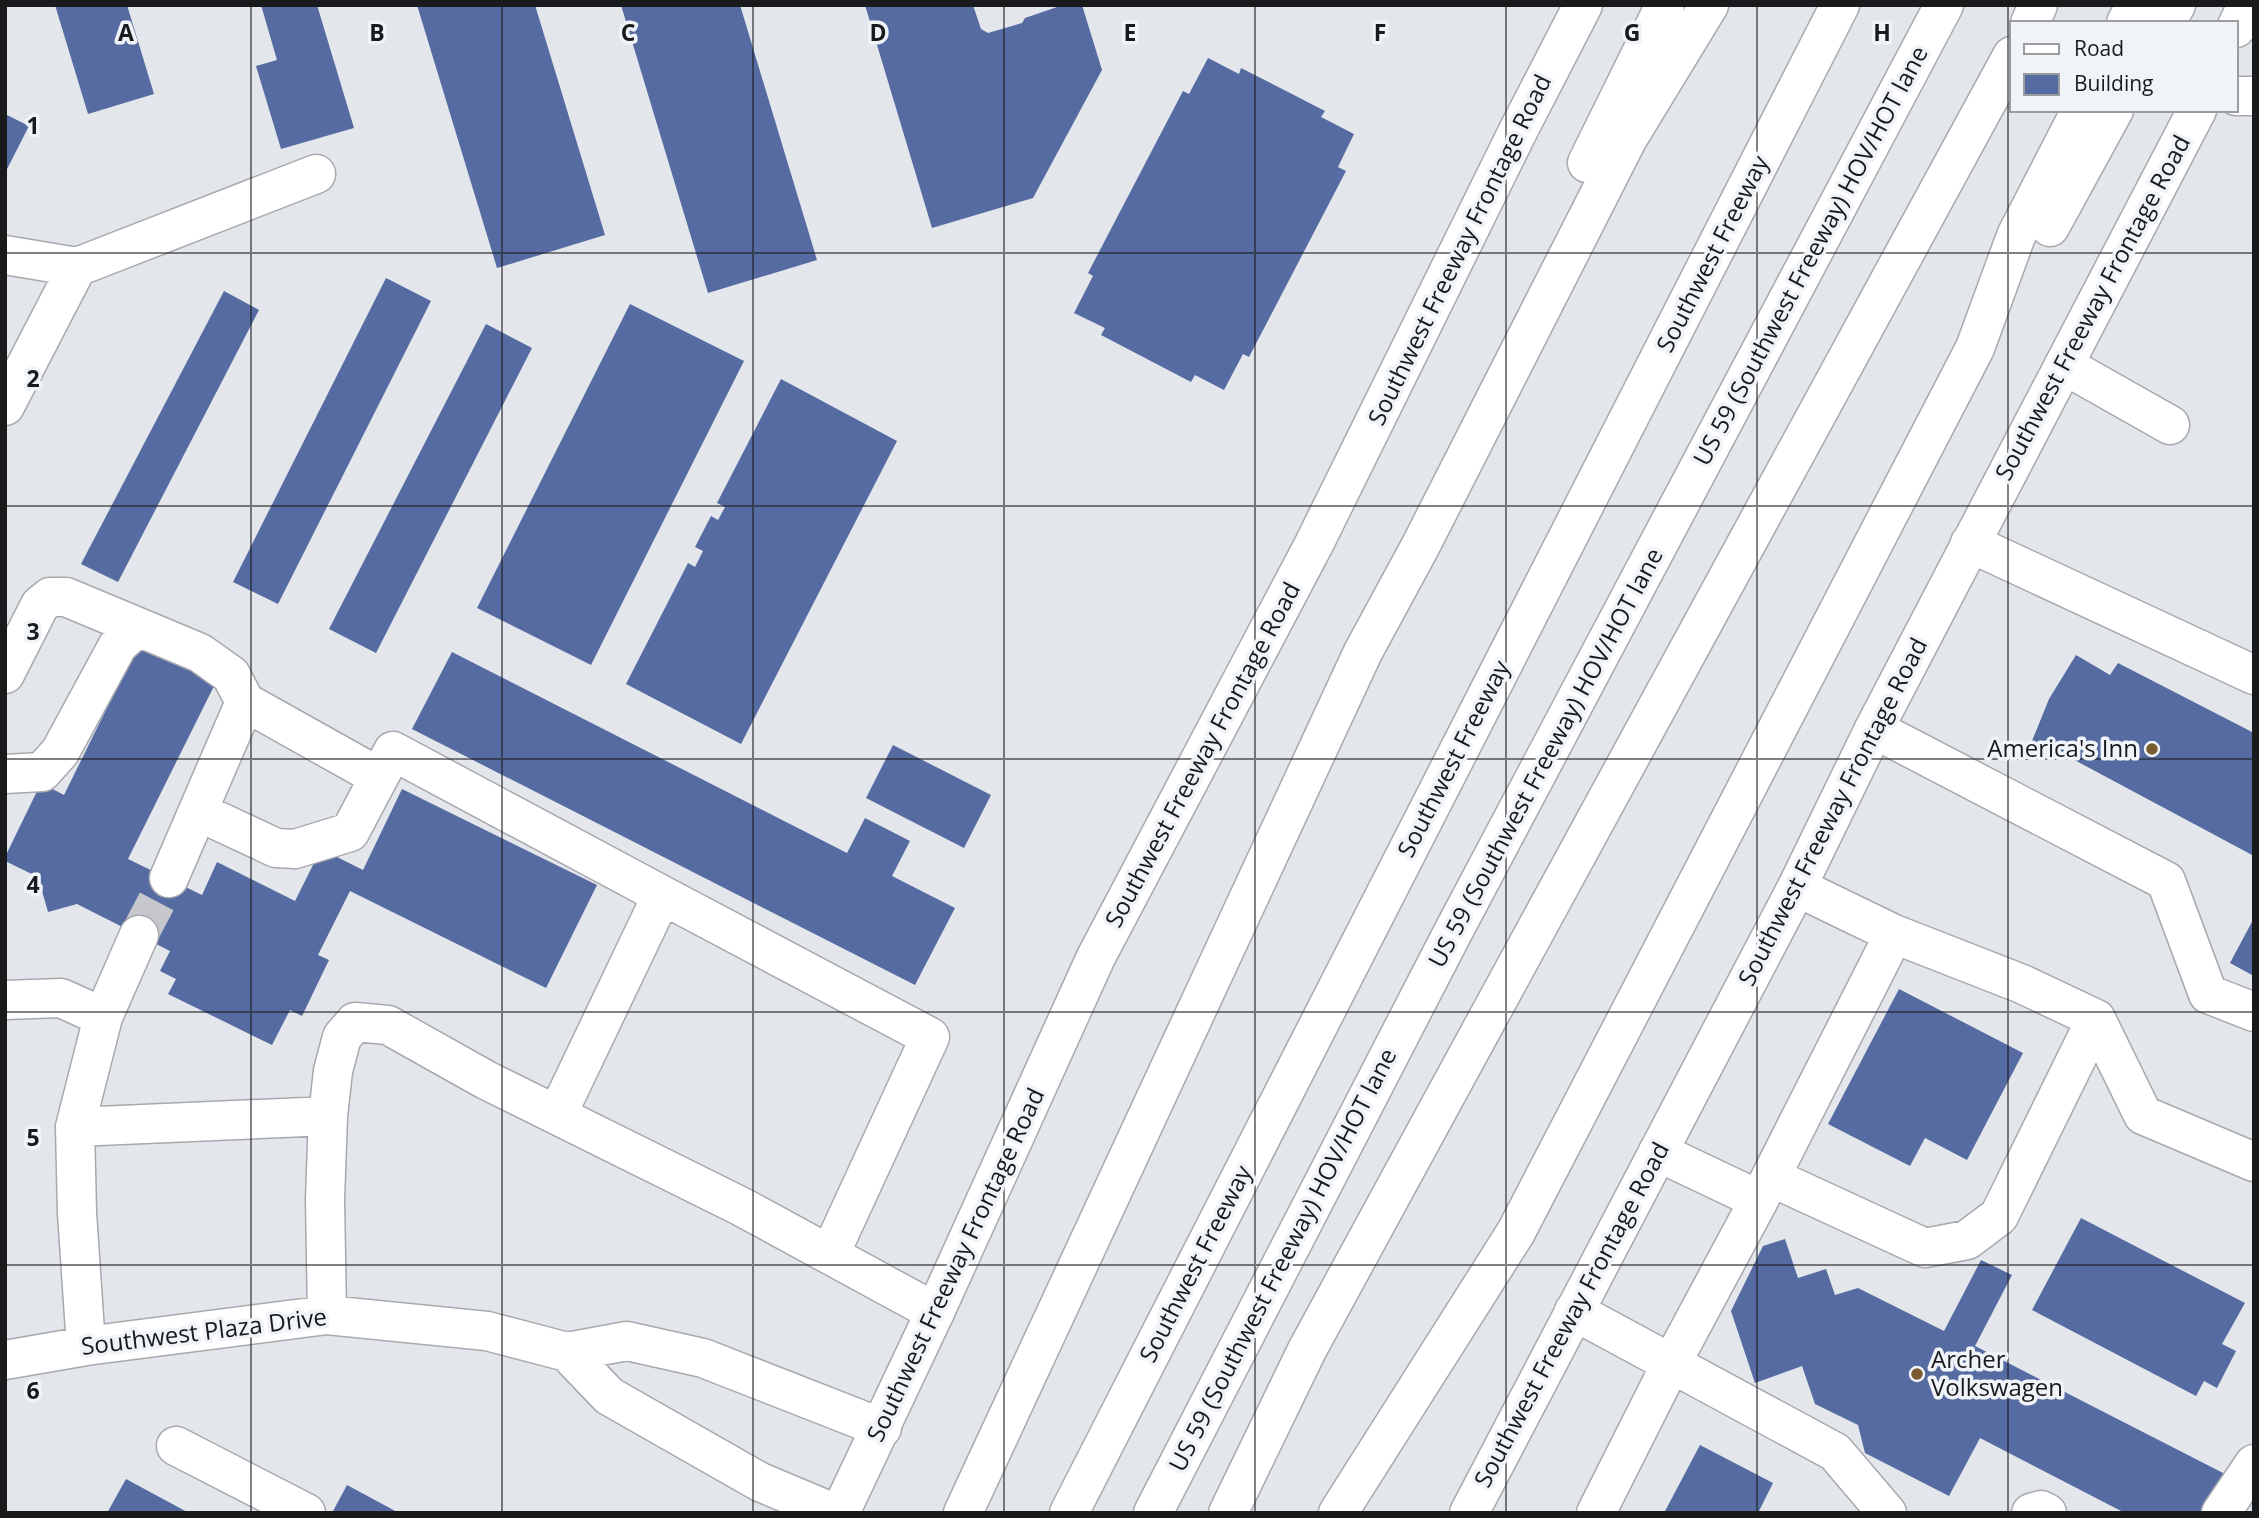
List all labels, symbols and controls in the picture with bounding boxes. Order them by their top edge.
text: A [118,16,134,48]
text: B [369,16,385,48]
text: C [621,16,635,48]
text: D [869,16,887,48]
text: E [1124,16,1136,48]
text: F [1374,16,1386,48]
text: G [1624,16,1640,48]
text: H [1873,16,1891,48]
legend [2010,21,2238,112]
text: Road [2074,34,2124,62]
street label: US 59 (Southwest Freeway) HOV/HOT lane [1685,40,1935,471]
street label: Southwest Freeway Frontage Road [1359,68,1558,430]
text: Building [2074,69,2153,97]
text: 1 [26,109,40,141]
street label: Southwest Freeway Frontage Road [1986,129,2197,486]
street label: Southwest Freeway [1648,148,1776,357]
text: 2 [26,362,40,394]
street label: US 59 (Southwest Freeway) HOV/HOT lane [1423,543,1669,973]
street label: Southwest Freeway Frontage Road [1096,576,1307,933]
text: 3 [26,615,40,647]
street label: Southwest Freeway Frontage Road [1729,632,1934,991]
street label: Southwest Freeway [1392,656,1516,862]
place label: America's Inn [1987,731,2138,764]
marker: America's Inn [2144,741,2160,757]
text: 4 [26,868,40,900]
street label: US 59 (Southwest Freeway) HOV/HOT lane [1163,1044,1403,1476]
street label: Southwest Freeway Frontage Road [858,1082,1051,1446]
text: 5 [26,1121,40,1153]
street label: Southwest Freeway Frontage Road [1465,1136,1676,1493]
street label: Southwest Freeway [1134,1161,1258,1367]
street label: Southwest Plaza Drive [79,1299,329,1362]
place label: Archer Volkswagen [1931,1342,2063,1403]
marker: Archer Volkswagen [1909,1366,1925,1382]
text: 6 [26,1374,40,1406]

